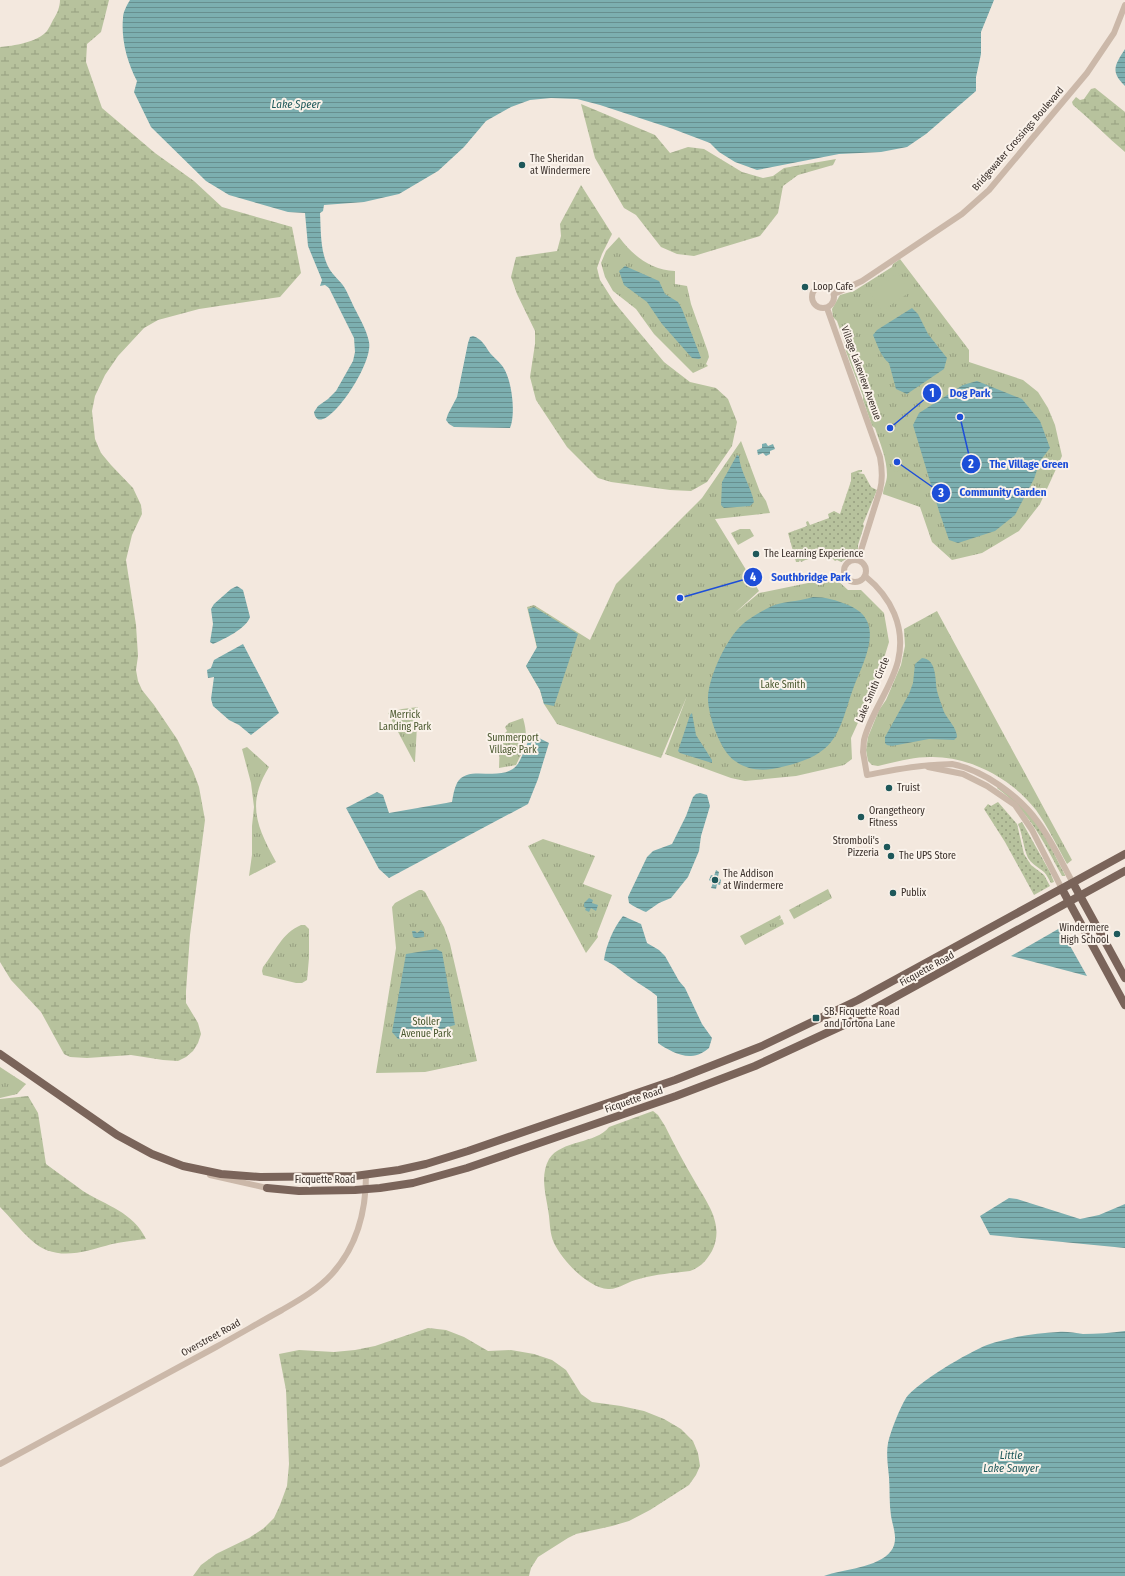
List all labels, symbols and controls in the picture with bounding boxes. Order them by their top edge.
street label: Bridgewater Crossings Boulevard [970,85,1066,193]
water label: Lake Speer [272,98,322,111]
place label: The Sheridan at Windermere [530,153,590,177]
marker: The Sheridan at Windermere [517,160,527,170]
place label: Loop Cafe [813,281,853,293]
marker: Loop Cafe [800,282,810,292]
street label: Village Lakeview Avenue [838,324,884,422]
callout: Dog Park [922,382,998,405]
text: 1 [929,386,935,400]
text: Dog Park [950,387,991,400]
callout: The Village Green [961,453,1076,476]
text: 2 [967,457,974,471]
text: The Village Green [989,458,1069,471]
callout: Community Garden [931,481,1054,504]
text: 3 [937,486,944,500]
text: Community Garden [960,486,1047,499]
place label: The Learning Experience [764,548,863,560]
marker: The Learning Experience [751,549,761,559]
callout: Southbridge Park [743,566,859,589]
text: 4 [750,570,756,584]
text: Southbridge Park [771,571,851,584]
street label: Lake Smith Circle [854,655,892,724]
park label: Lake Smith [761,679,805,691]
park label: Merrick Landing Park [379,709,432,733]
park label: Summerport Village Park [487,732,539,756]
place label: Truist [897,782,921,794]
marker: Truist [884,783,894,793]
place label: Orangetheory Fitness [869,805,925,829]
marker: Orangetheory Fitness [856,812,866,822]
place label: Stromboli's Pizzeria [833,835,879,859]
marker: Stromboli's Pizzeria [882,842,892,852]
place label: The UPS Store [899,850,956,862]
marker: The UPS Store [886,851,896,861]
place label: The Addison at Windermere [723,868,783,892]
marker: The Addison at Windermere [710,875,720,885]
place label: Publix [901,887,927,899]
marker: Publix [888,888,898,898]
place label: Windermere High School [1059,922,1109,946]
marker: Windermere High School [1112,929,1122,939]
street label: Ficquette Road [898,949,956,989]
place label: SB. Ficquette Road and Tortona Lane [824,1006,900,1030]
marker: SB. Ficquette Road and Tortona Lane [811,1013,821,1023]
park label: Stoller Avenue Park [401,1016,451,1040]
street label: Ficquette Road [603,1084,665,1116]
street label: Ficquette Road [295,1174,355,1186]
street label: Overstreet Road [179,1317,243,1359]
water label: Little Lake Sawyer [983,1449,1040,1475]

